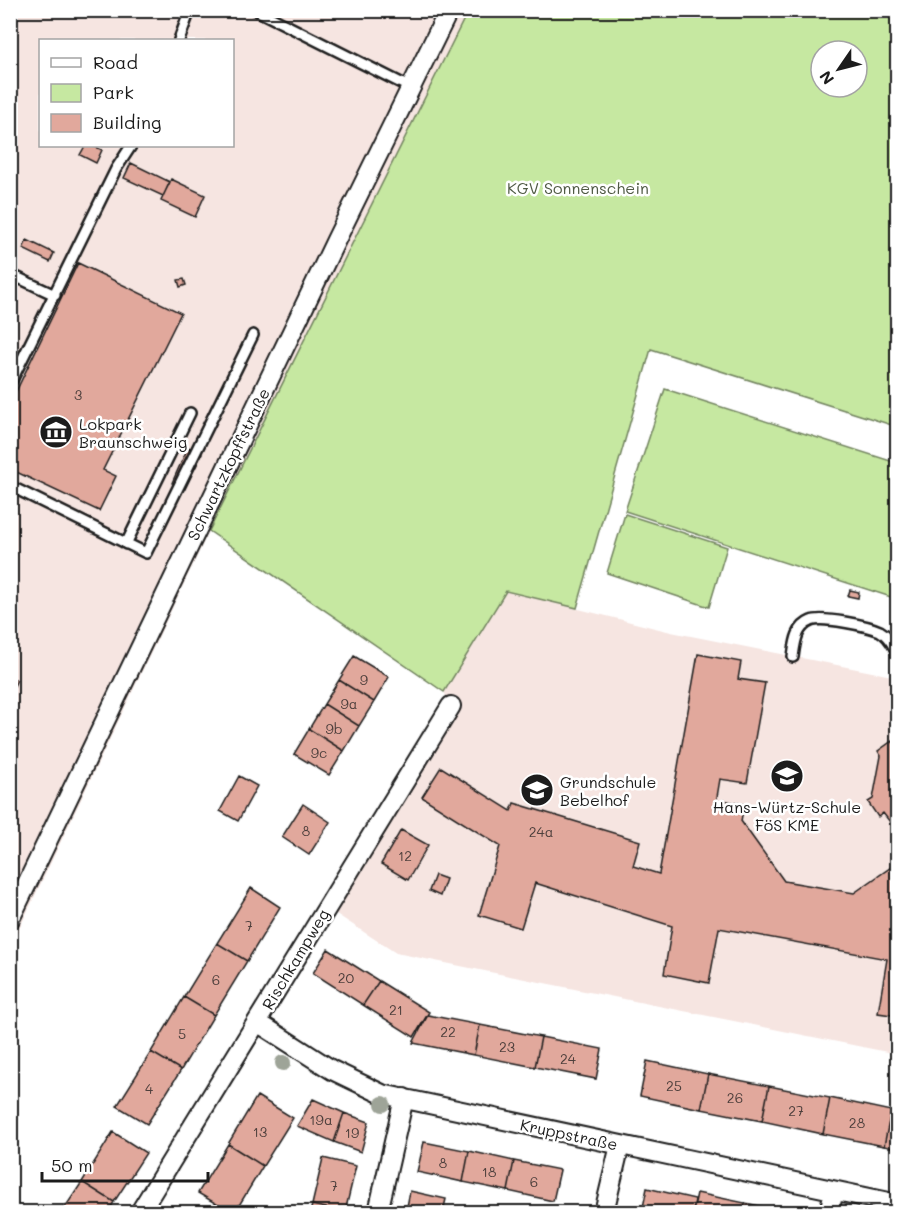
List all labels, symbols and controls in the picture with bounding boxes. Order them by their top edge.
legend [39,39,234,147]
north arrow [809,39,869,99]
text: Road [93,50,138,74]
text: N [814,67,838,89]
text: Park [93,80,134,104]
text: Building [93,110,161,134]
park label: KGV Sonnenschein [507,177,649,198]
street label: Schwartzkopffstraße [182,384,274,544]
house number: 3 [74,385,82,404]
place label: Lokpark Braunschweig [79,413,187,452]
museum icon: Lokpark Braunschweig [38,414,74,450]
house number: 9 [360,670,368,689]
house number: 9a [341,694,358,713]
house number: 9b [325,719,343,738]
house number: 9c [311,743,327,762]
school or university icon: Hans-Würtz-Schule FöS KME [769,758,805,794]
place label: Grundschule Bebelhof [560,771,657,810]
school or university icon: Grundschule Bebelhof [519,772,555,808]
place label: Hans-Würtz-Schule FöS KME [713,796,861,835]
house number: 8 [302,821,310,840]
house number: 24a [529,822,553,841]
house number: 12 [398,846,412,865]
street label: Rischkampweg [257,905,333,1013]
house number: 7 [245,916,253,935]
house number: 20 [338,968,355,987]
house number: 6 [212,970,220,989]
house number: 21 [389,1000,403,1019]
house number: 22 [440,1022,456,1041]
house number: 5 [178,1024,186,1043]
house number: 23 [499,1037,515,1056]
house number: 24 [560,1049,577,1068]
house number: 25 [666,1076,682,1095]
house number: 4 [145,1079,154,1098]
house number: 26 [727,1088,743,1107]
house number: 27 [788,1101,804,1120]
house number: 19a [309,1110,333,1129]
street label: Kruppstraße [518,1113,620,1155]
house number: 28 [849,1113,865,1132]
house number: 13 [253,1122,267,1141]
house number: 19 [345,1123,359,1142]
scale bar [42,1145,208,1183]
text: 50 m [51,1153,93,1177]
house number: 8 [439,1153,447,1172]
house number: 18 [482,1162,496,1181]
house number: 6 [530,1172,538,1191]
house number: 7 [330,1176,338,1195]

